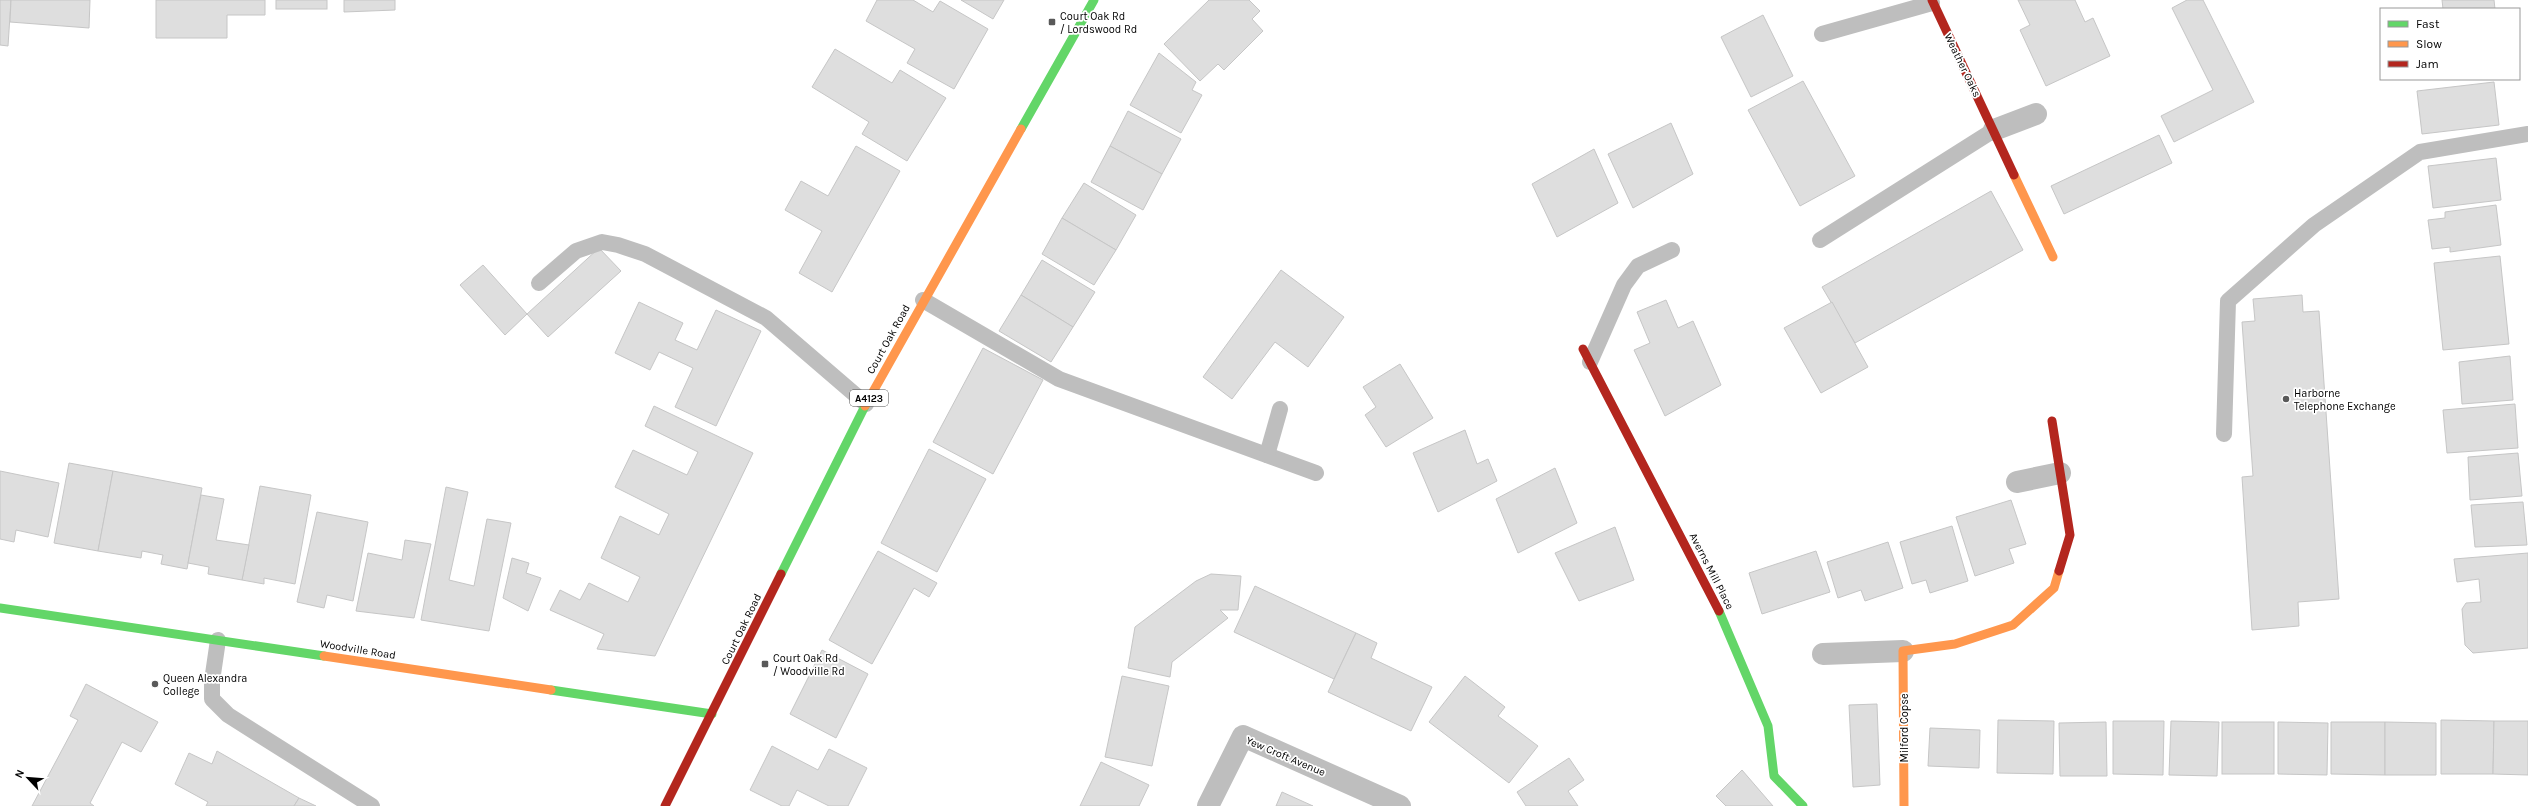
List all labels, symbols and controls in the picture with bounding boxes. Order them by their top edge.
legend [2380,8,2520,80]
place label: Court Oak Rd / Lordswood Rd [1060,10,1137,36]
marker: Court Oak Rd / Lordswood Rd [1047,17,1057,27]
text: Fast [2416,17,2440,31]
street label: Weather Oaks [1942,31,1984,99]
text: Slow [2416,37,2442,51]
text: Jam [2416,57,2439,71]
street label: Court Oak Road [864,302,913,376]
place label: Harborne Telephone Exchange [2294,387,2396,413]
road number: A4123 [850,390,888,406]
marker: Harborne Telephone Exchange [2281,394,2291,404]
street label: Averns Mill Place [1687,531,1737,612]
street label: Court Oak Road [719,592,764,667]
street label: Woodville Road [319,637,397,662]
place label: Court Oak Rd / Woodville Rd [773,652,845,678]
marker: Court Oak Rd / Woodville Rd [760,659,770,669]
place label: Queen Alexandra College [163,672,247,698]
marker: Queen Alexandra College [150,679,160,689]
street label: Milford Copse [1898,693,1911,763]
street label: Yew Croft Avenue [1244,734,1328,779]
north arrow [8,758,48,798]
text: N [12,767,27,780]

